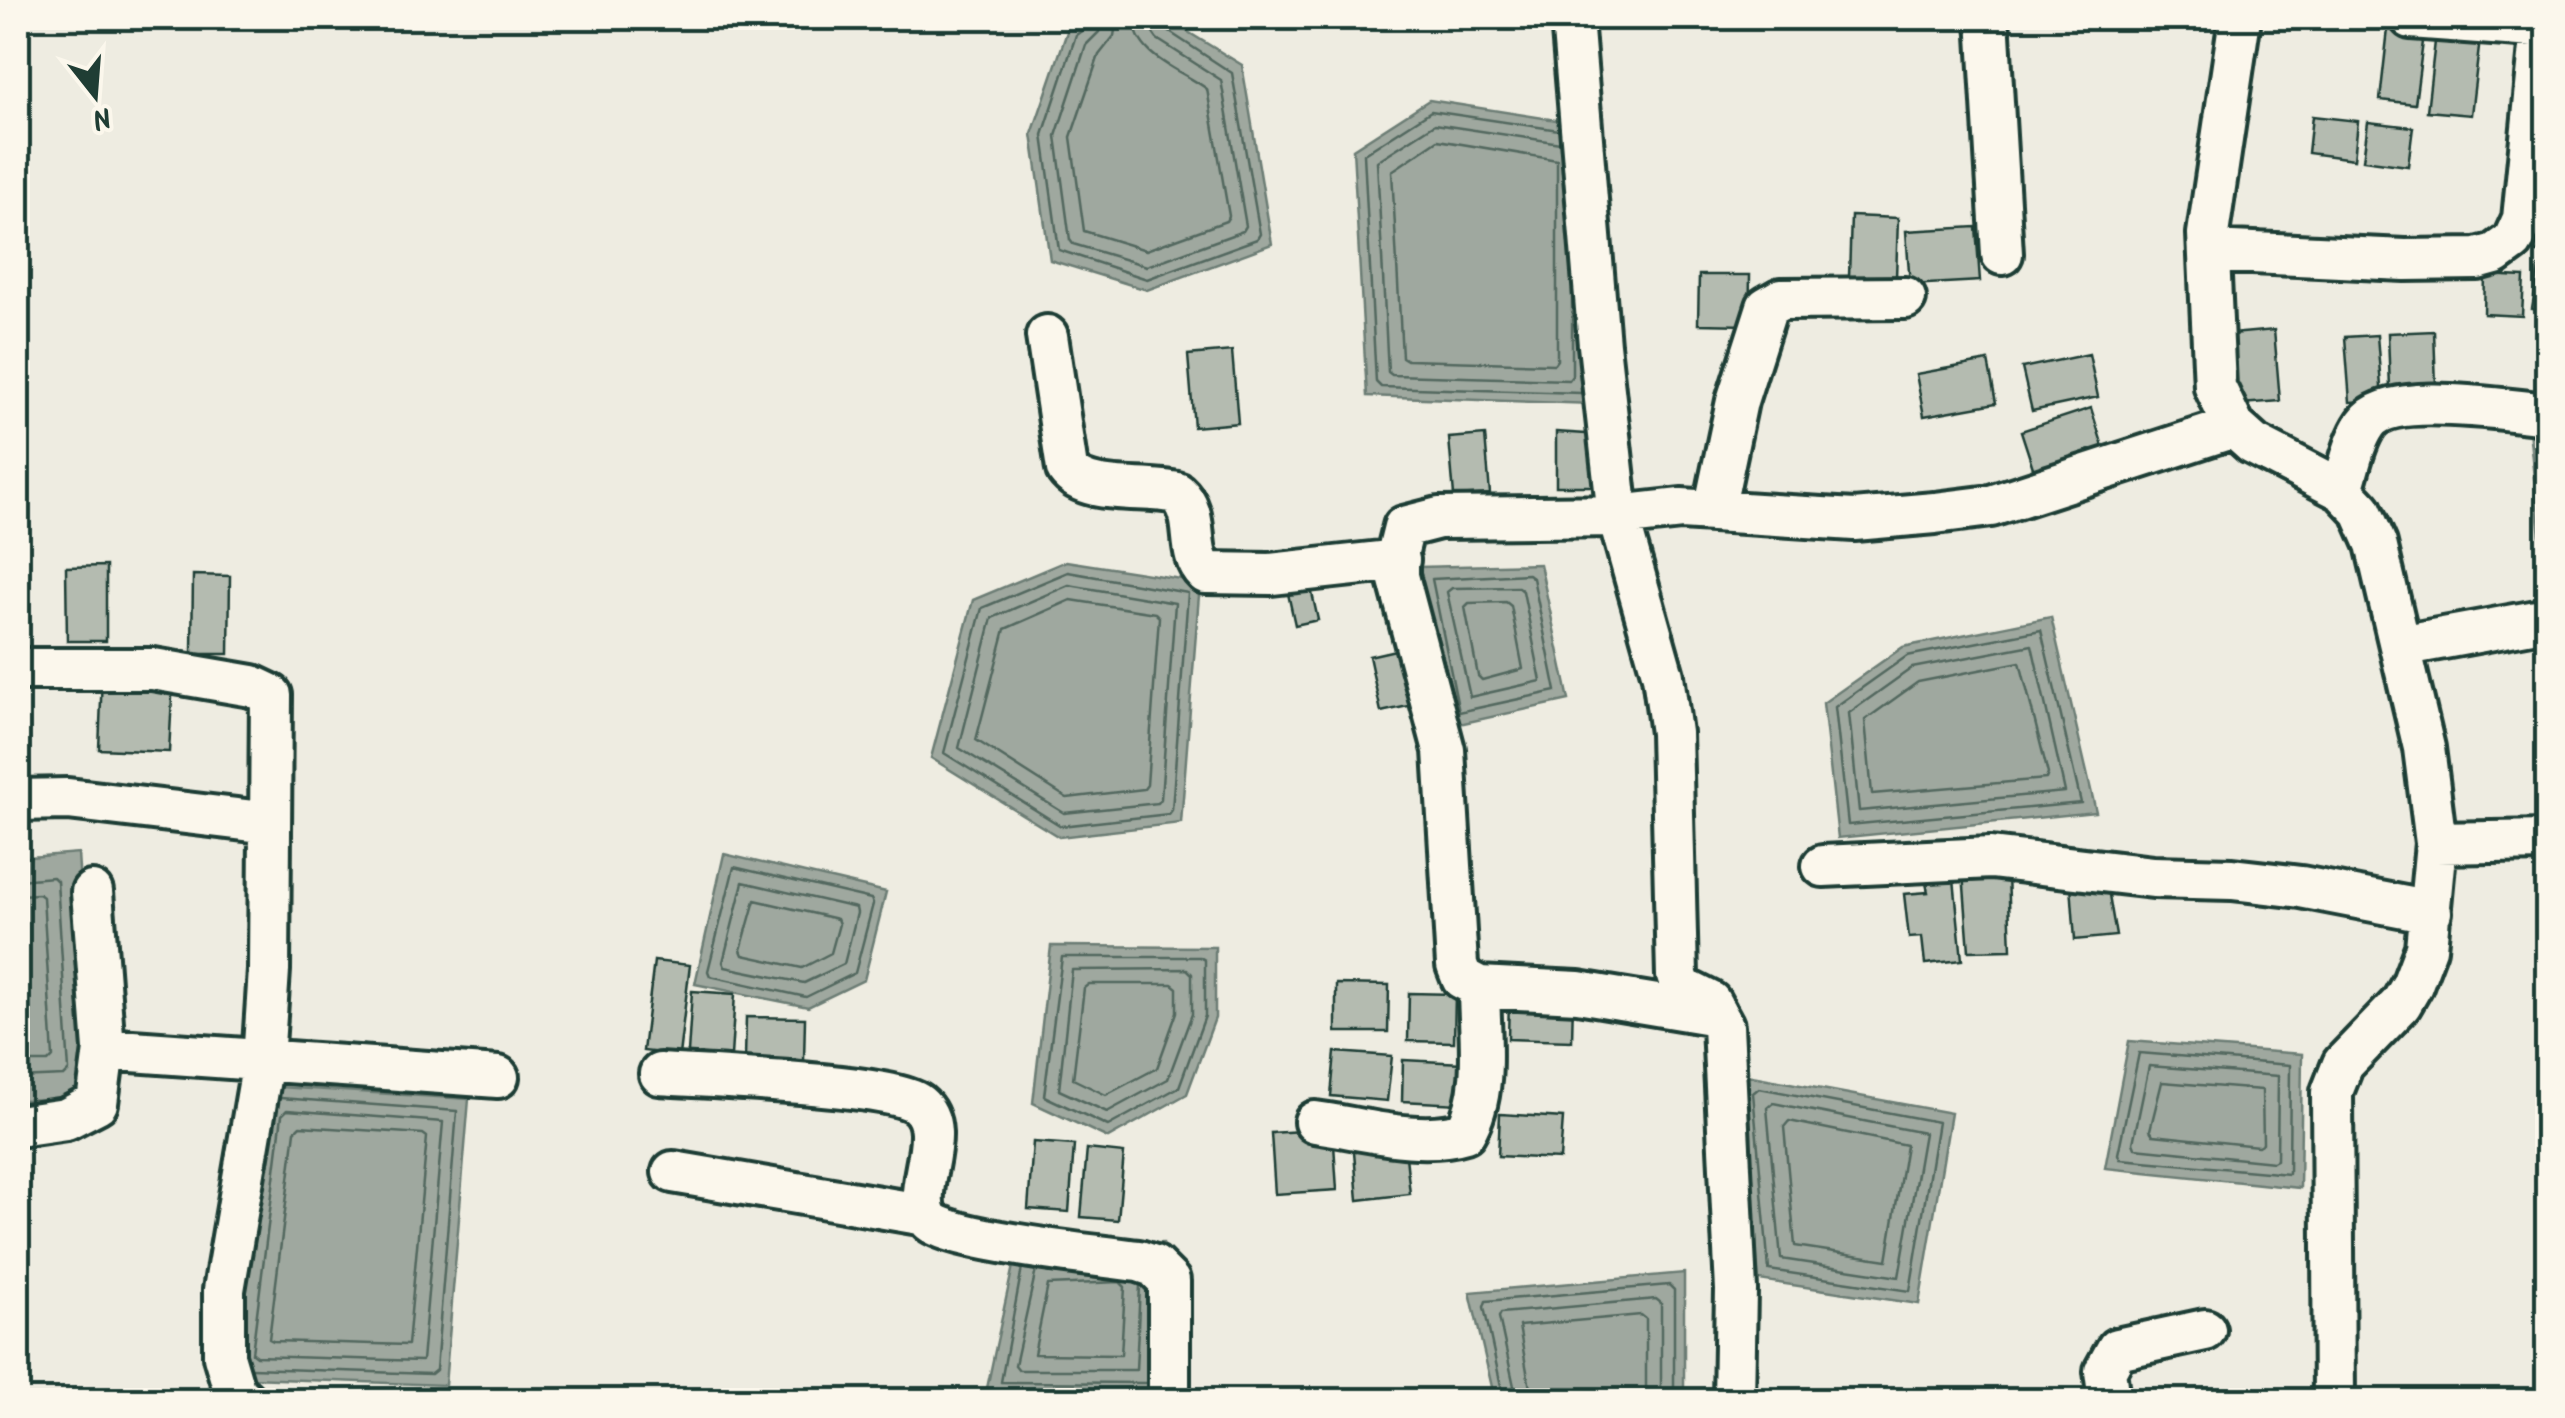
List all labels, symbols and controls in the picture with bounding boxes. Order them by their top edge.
north arrow [45,45,145,145]
text: N [86,92,117,141]

